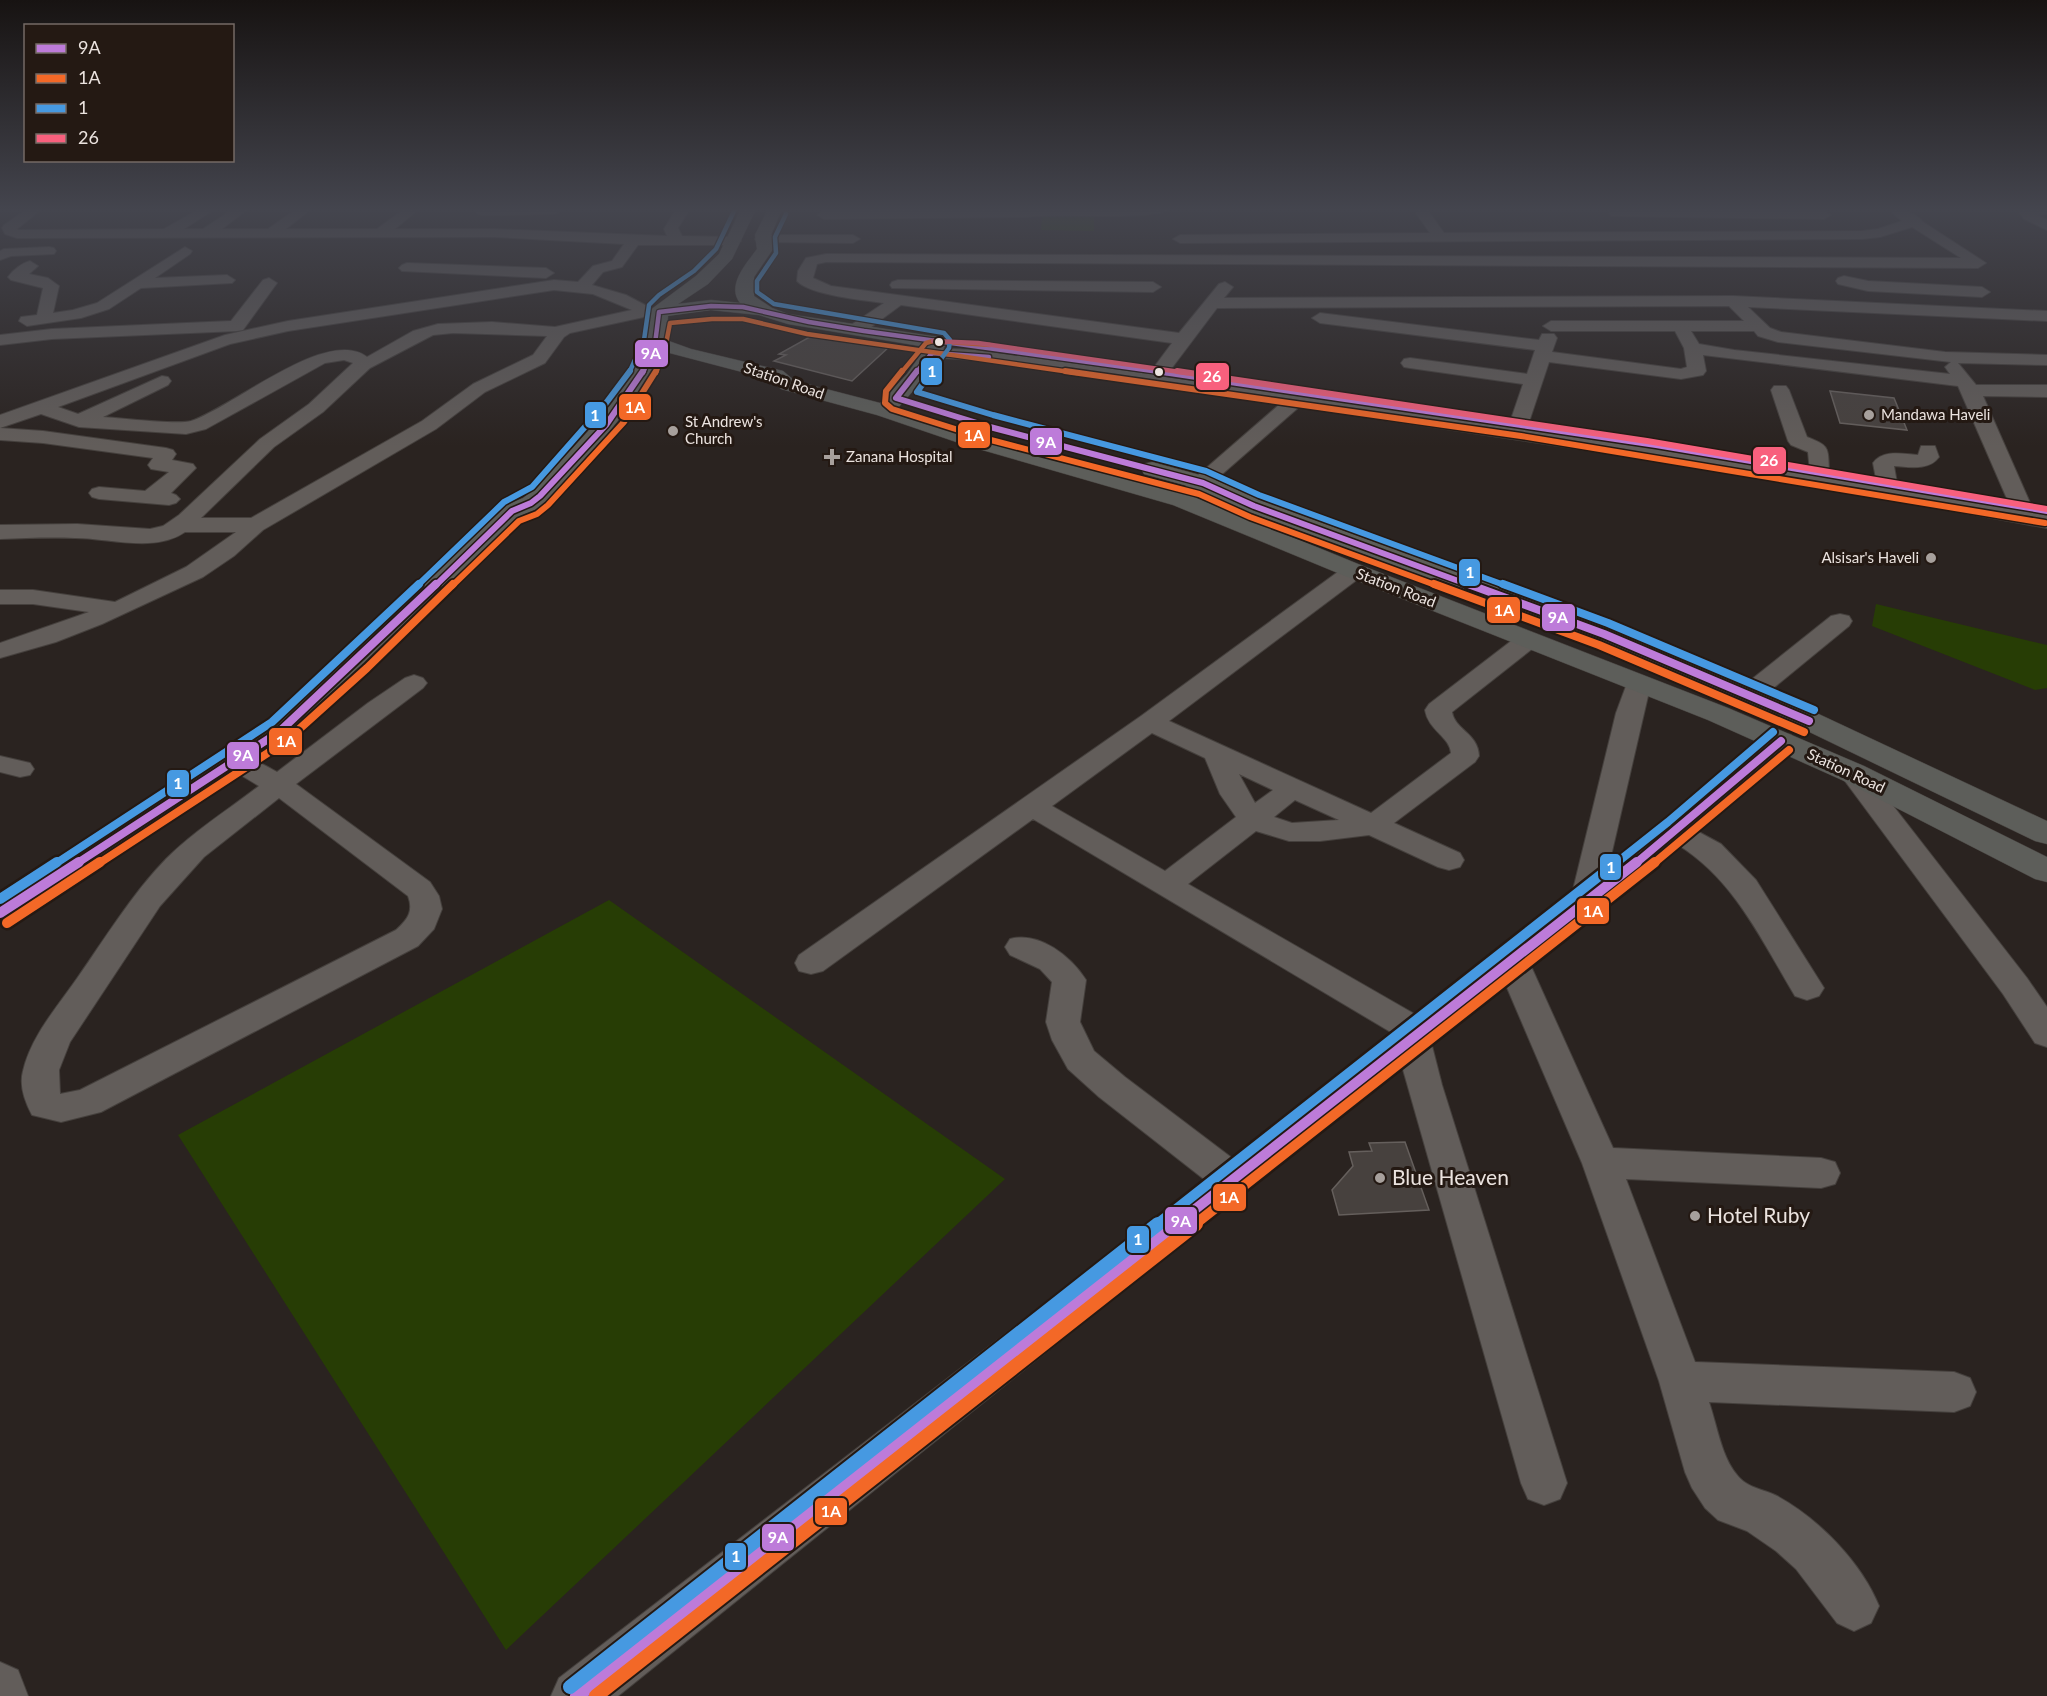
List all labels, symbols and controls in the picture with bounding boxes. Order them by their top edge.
legend [24,24,234,162]
text: 9A [78,36,101,58]
text: 1A [78,66,101,88]
text: 1 [78,96,88,118]
text: 26 [78,126,99,148]
unlabelled marker [933,336,945,348]
line badge: 9A [634,339,669,368]
text: 9A [641,343,662,362]
line badge: 1 [920,357,943,386]
street label: Station Road [742,358,827,402]
text: 1 [927,361,937,380]
line badge: 26 [1195,362,1230,391]
unlabelled marker [1153,366,1165,378]
text: 26 [1203,366,1221,385]
line badge: 1A [618,393,652,421]
text: 1A [625,397,646,416]
line badge: 1 [584,401,607,429]
text: 1 [590,405,600,424]
place label: Mandawa Haveli [1881,405,1990,423]
marker: Mandawa Haveli [1862,408,1876,422]
place label: St Andrew's Church [685,412,763,447]
line badge: 1A [957,421,991,449]
marker: St Andrew's Church [666,424,680,438]
text: 1A [964,425,985,444]
line badge: 9A [1029,427,1063,456]
text: 9A [1036,432,1057,451]
line badge: 26 [1752,446,1787,475]
place label: Zanana Hospital [846,447,953,465]
marker: Zanana Hospital [823,448,841,466]
text: 26 [1760,450,1778,469]
place label: Alsisar's Haveli [1821,548,1919,566]
marker: Alsisar's Haveli [1924,551,1938,565]
line badge: 1 [1458,558,1481,587]
text: 1 [1465,562,1475,581]
street label: Station Road [1354,564,1439,610]
line badge: 1A [1486,596,1521,624]
text: 1A [1494,600,1515,619]
line badge: 9A [1541,603,1576,632]
text: 9A [1548,607,1569,626]
line badge: 1A [268,727,303,756]
text: 1A [276,731,297,750]
line badge: 9A [226,741,260,770]
street label: Station Road [1805,744,1888,796]
text: 9A [233,745,254,764]
line badge: 1 [166,769,190,798]
text: 1 [173,773,183,792]
line badge: 1 [1599,853,1622,881]
text: 1 [1606,857,1616,876]
line badge: 1A [1576,897,1610,925]
text: 1A [1583,901,1604,920]
place label: Blue Heaven [1392,1164,1509,1189]
marker: Blue Heaven [1373,1171,1387,1185]
line badge: 1A [1212,1183,1247,1212]
text: 1A [1219,1187,1240,1206]
place label: Hotel Ruby [1707,1202,1810,1227]
line badge: 9A [1164,1206,1198,1235]
marker: Hotel Ruby [1688,1209,1702,1223]
text: 9A [1171,1211,1192,1230]
line badge: 1 [1126,1225,1150,1254]
text: 1 [1133,1229,1143,1248]
line badge: 1A [814,1497,848,1526]
text: 1A [821,1501,842,1520]
line badge: 9A [761,1523,795,1552]
text: 9A [768,1527,789,1546]
line badge: 1 [724,1542,747,1571]
text: 1 [731,1546,741,1565]

